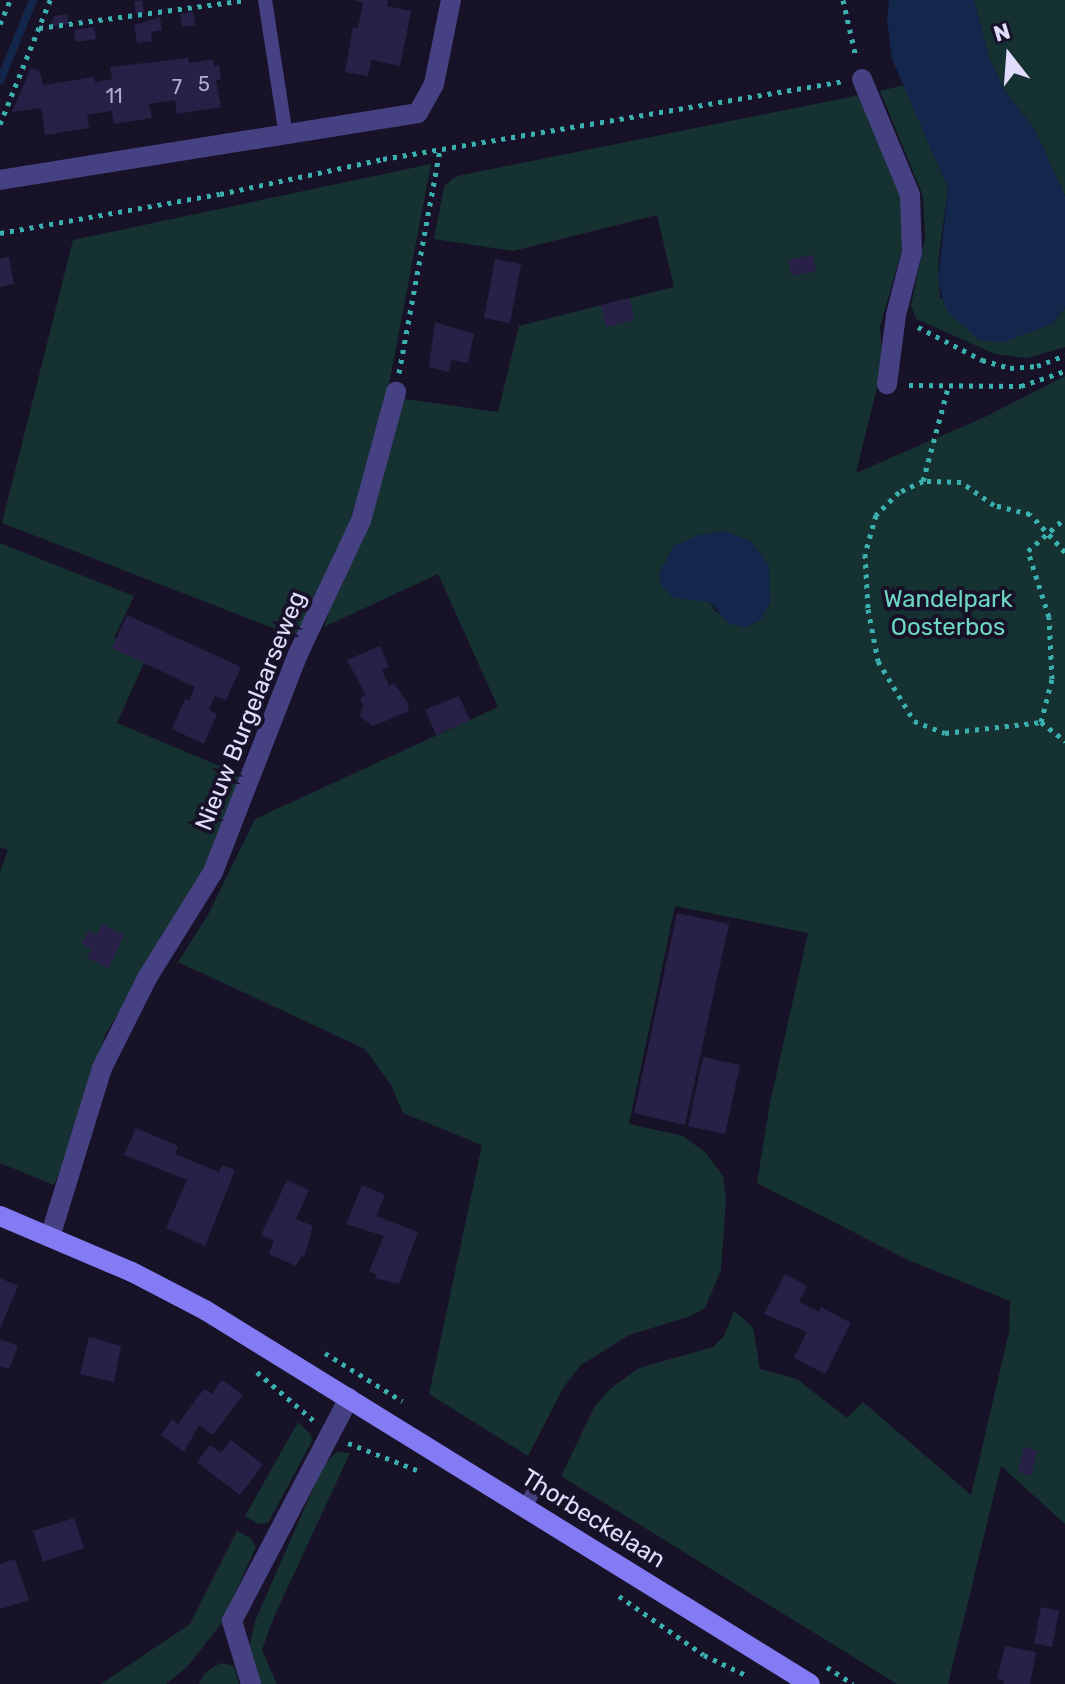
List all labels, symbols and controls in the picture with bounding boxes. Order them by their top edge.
north arrow [969,16,1049,96]
text: N [990,17,1013,48]
house number: 5 [198,72,210,96]
house number: 7 [172,75,182,99]
house number: 11 [105,84,123,108]
park label: Wandelpark Oosterbos [883,586,1013,642]
street label: Nieuw Burgelaarseweg [190,587,312,835]
street label: Thorbeckelaan [516,1463,670,1575]

